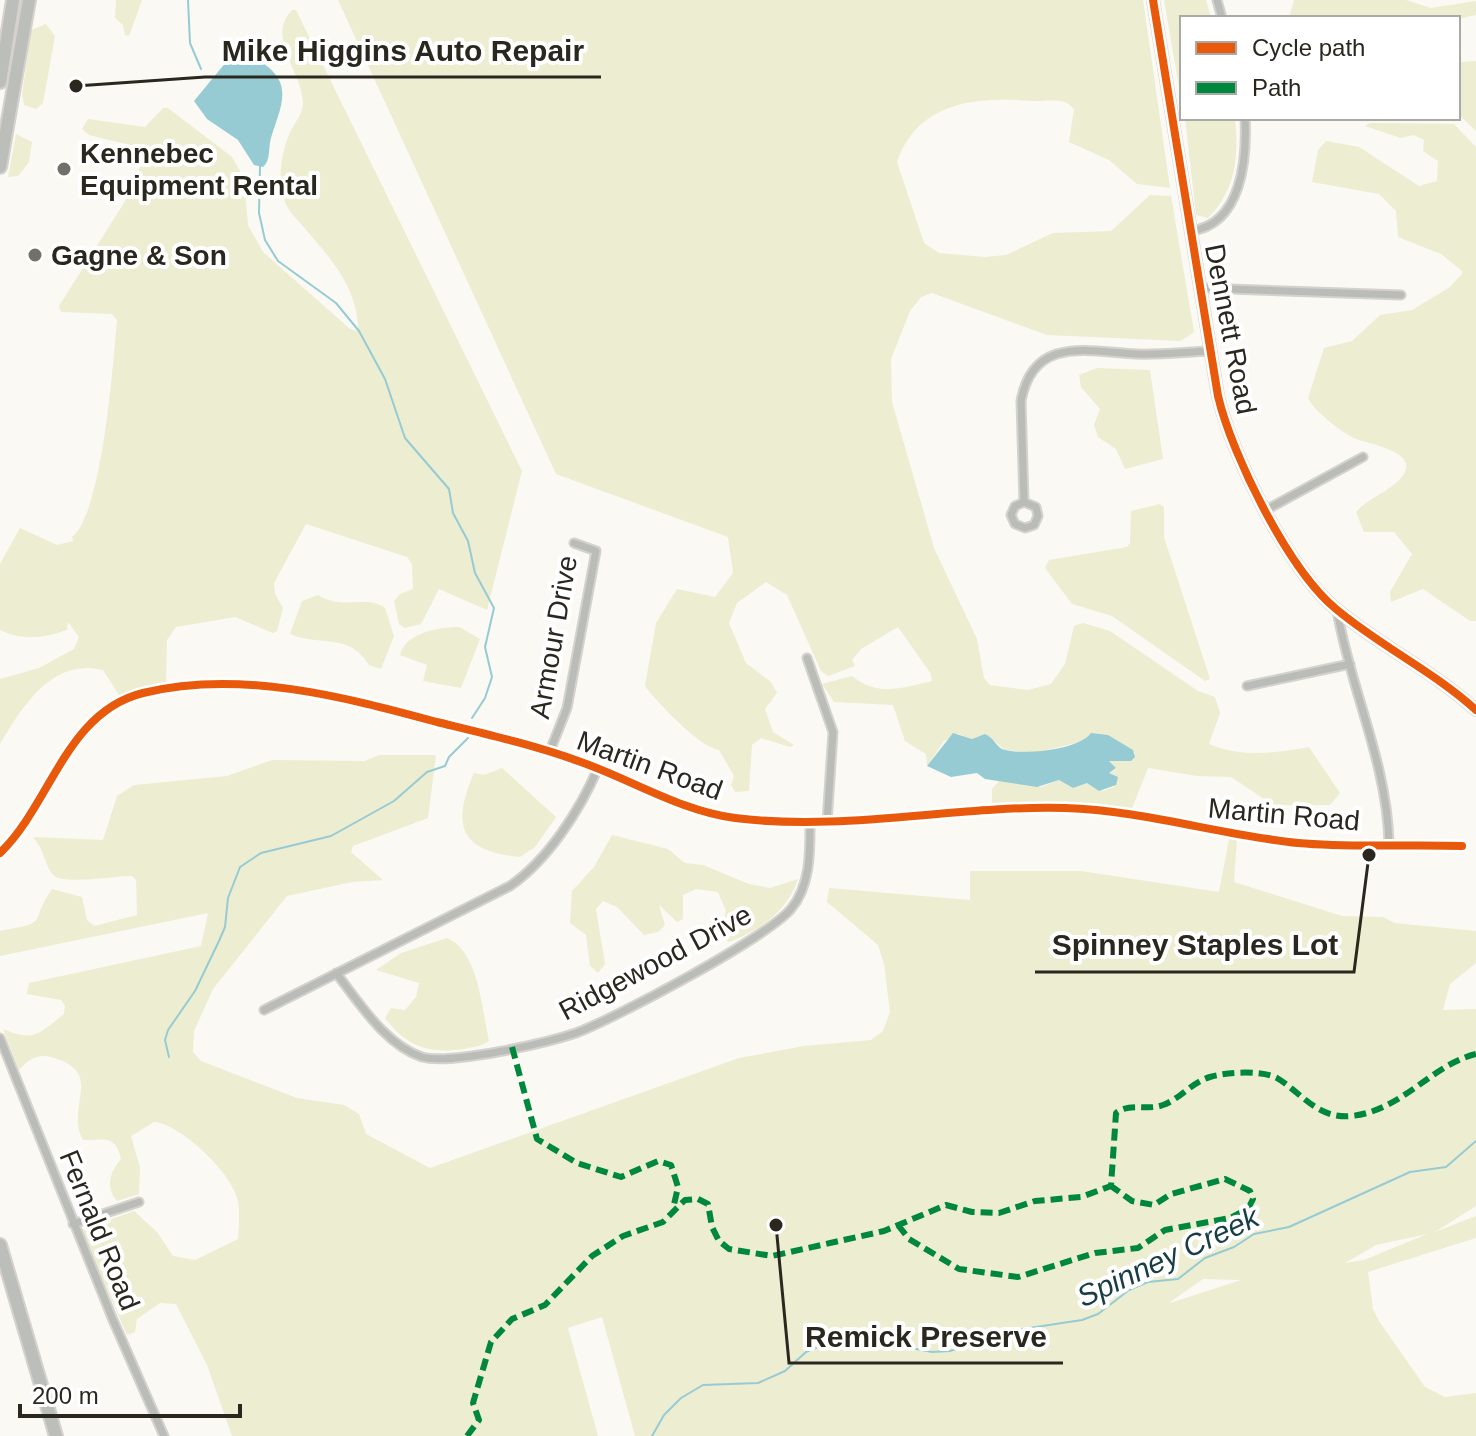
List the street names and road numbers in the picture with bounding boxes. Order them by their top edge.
street label: Dennett Road [1199,241,1262,417]
street label: Armour Drive [524,553,583,721]
street label: Martin Road [573,725,727,806]
street label: Martin Road [1207,792,1361,837]
street label: Ridgewood Drive [554,899,757,1026]
street label: Fernald Road [53,1146,146,1315]

